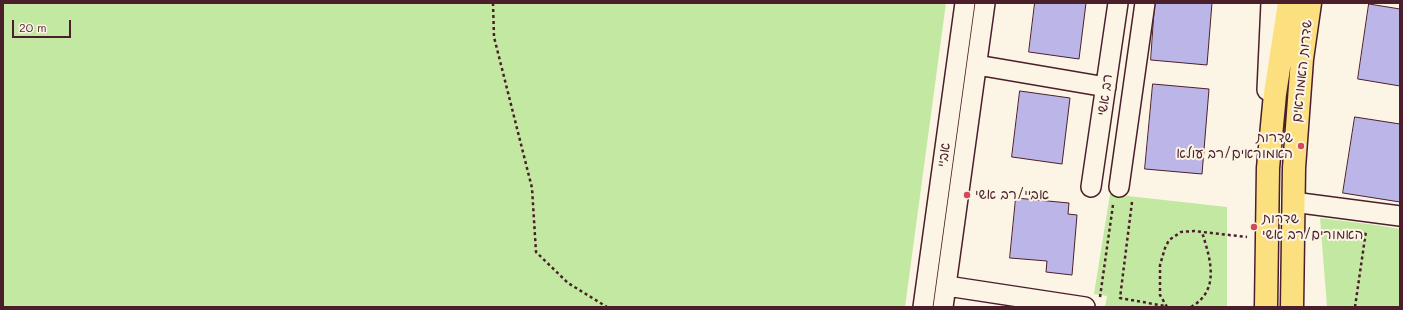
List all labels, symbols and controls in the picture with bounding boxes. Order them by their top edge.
scale bar [14,12,73,38]
text: 20 m [19,19,47,35]
street label: שדרות האמוראים [1288,19,1316,123]
street label: רב אשי [1094,73,1116,117]
place label: שדרות האמוראים/רב עולא [1176,130,1293,162]
marker: שדרות האמוראים/רב עולא [1296,141,1306,151]
street label: אביי [934,142,954,168]
place label: אביי/רב אשי [975,187,1049,203]
marker: אביי/רב אשי [962,190,972,200]
place label: שדרות האמורים/רב אשי [1262,211,1363,244]
marker: שדרות האמורים/רב אשי [1249,222,1259,232]

